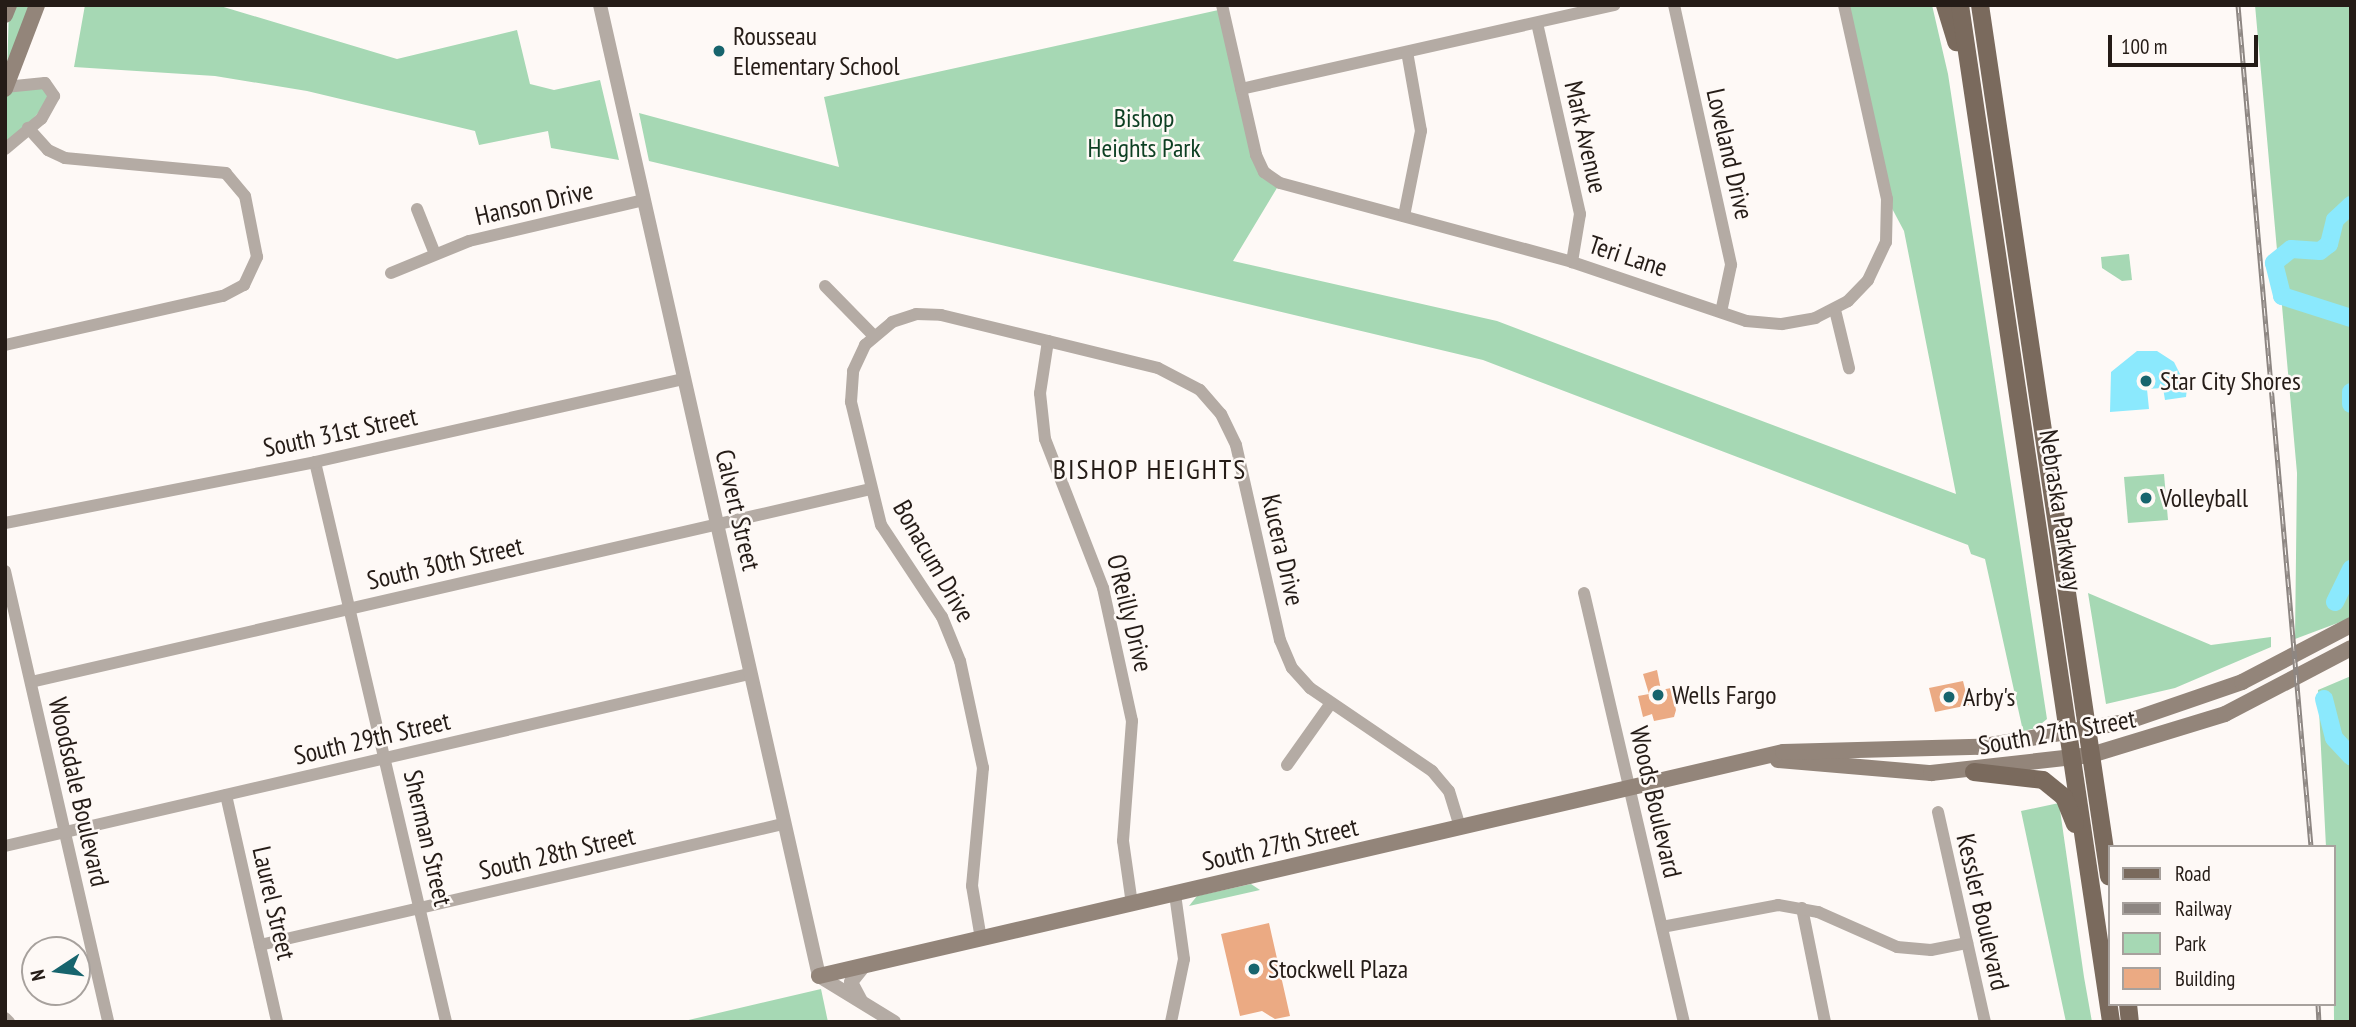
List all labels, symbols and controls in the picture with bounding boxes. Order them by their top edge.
place label: Rousseau Elementary School [733,20,900,82]
scale bar [2111,21,2262,65]
text: 100 m [2121,33,2167,60]
marker: Rousseau Elementary School [711,43,727,59]
street label: Mark Avenue [1558,77,1614,197]
street label: Loveland Drive [1700,86,1760,222]
park label: Bishop Heights Park [1087,102,1201,164]
street label: Hanson Drive [472,174,596,232]
street label: Teri Lane [1585,229,1671,283]
place label: Star City Shores [2160,365,2302,397]
marker: Star City Shores [2138,373,2154,389]
street label: South 31st Street [260,400,420,464]
street label: Nebraska Parkway [2033,427,2089,593]
street label: Calvert Street [709,447,767,573]
district label: BISHOP HEIGHTS [1054,452,1246,486]
place label: Volleyball [2160,482,2248,514]
marker: Volleyball [2138,490,2154,506]
street label: Kucera Drive [1255,491,1311,609]
street label: Bonacum Drive [887,495,981,627]
street label: South 30th Street [364,530,526,596]
street label: O'Reilly Drive [1100,551,1160,675]
place label: Wells Fargo [1672,679,1776,711]
place label: Arby's [1963,681,2015,713]
marker: Wells Fargo [1650,687,1666,703]
marker: Arby's [1941,689,1957,705]
street label: Woodsdale Boulevard [42,694,116,890]
street label: South 27th Street [1976,703,2138,761]
street label: South 29th Street [291,705,453,771]
street label: Woods Boulevard [1623,723,1689,881]
street label: Sherman Street [397,767,459,909]
street label: South 27th Street [1199,811,1361,877]
street label: South 28th Street [476,820,638,886]
street label: Kessler Boulevard [1950,831,2016,993]
street label: Laurel Street [246,843,302,963]
legend [2108,845,2335,1006]
text: Road [2175,860,2211,887]
text: Railway [2175,895,2232,922]
text: Park [2175,930,2206,957]
north arrow [21,936,91,1006]
place label: Stockwell Plaza [1268,953,1408,985]
marker: Stockwell Plaza [1246,961,1262,977]
text: Building [2175,965,2235,992]
text: N [25,968,50,983]

